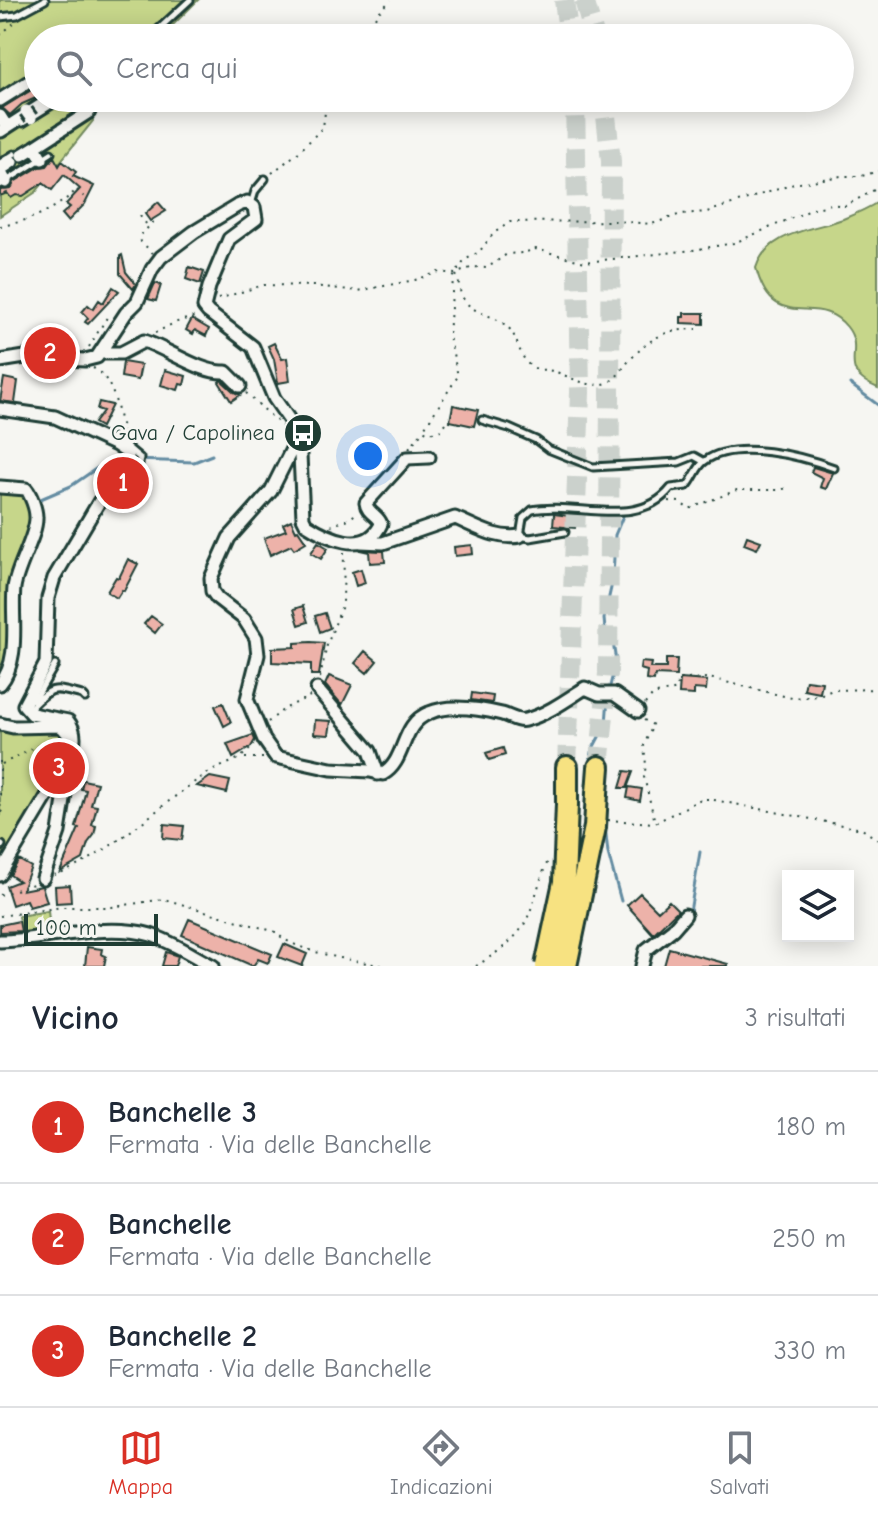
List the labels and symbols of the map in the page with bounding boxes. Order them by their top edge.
pin: 2 [24,323,76,383]
bus stop icon: Gava / Capolinea [282,412,324,454]
place label: Gava / Capolinea [111,420,275,446]
your location [348,436,388,476]
pin: 1 [97,453,149,513]
pin: 3 [33,738,85,798]
scale bar [24,910,158,946]

